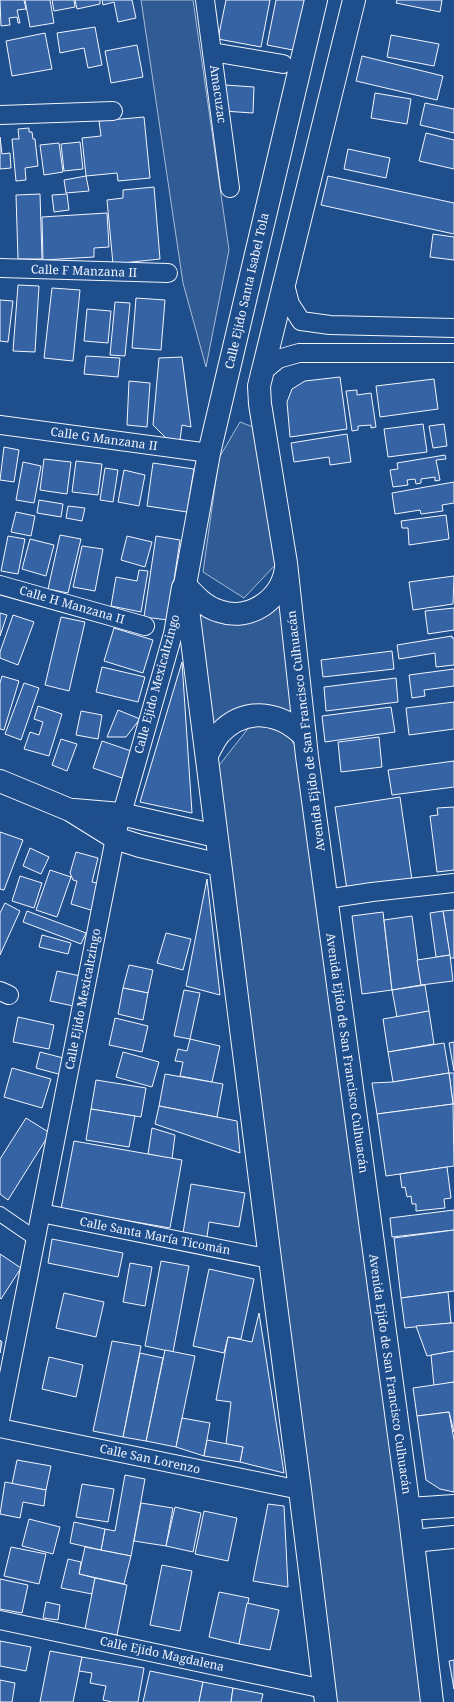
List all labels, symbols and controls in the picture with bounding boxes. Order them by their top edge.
street label: Amacuzac [206,64,231,124]
street label: Calle Ejido Santa Isabel Tola [220,211,273,371]
street label: Calle F Manzana II [31,260,137,281]
street label: Calle G Manzana II [49,423,159,454]
street label: Calle H Manzana II [17,581,127,628]
street label: Avenida Ejido de San Francisco Culhuacán [282,609,329,852]
street label: Calle Ejido Mexicaltzingo [130,612,183,755]
street label: Calle Ejido Mexicaltzingo [60,927,105,1071]
street label: Avenida Ejido de San Francisco Culhuacán [322,932,373,1174]
street label: Calle Santa María Ticomán [78,1213,232,1259]
street label: Avenida Ejido de San Francisco Culhuacán [365,1253,416,1495]
street label: Calle San Lorenzo [98,1440,202,1477]
street label: Calle Ejido Magdalena [98,1632,226,1675]

